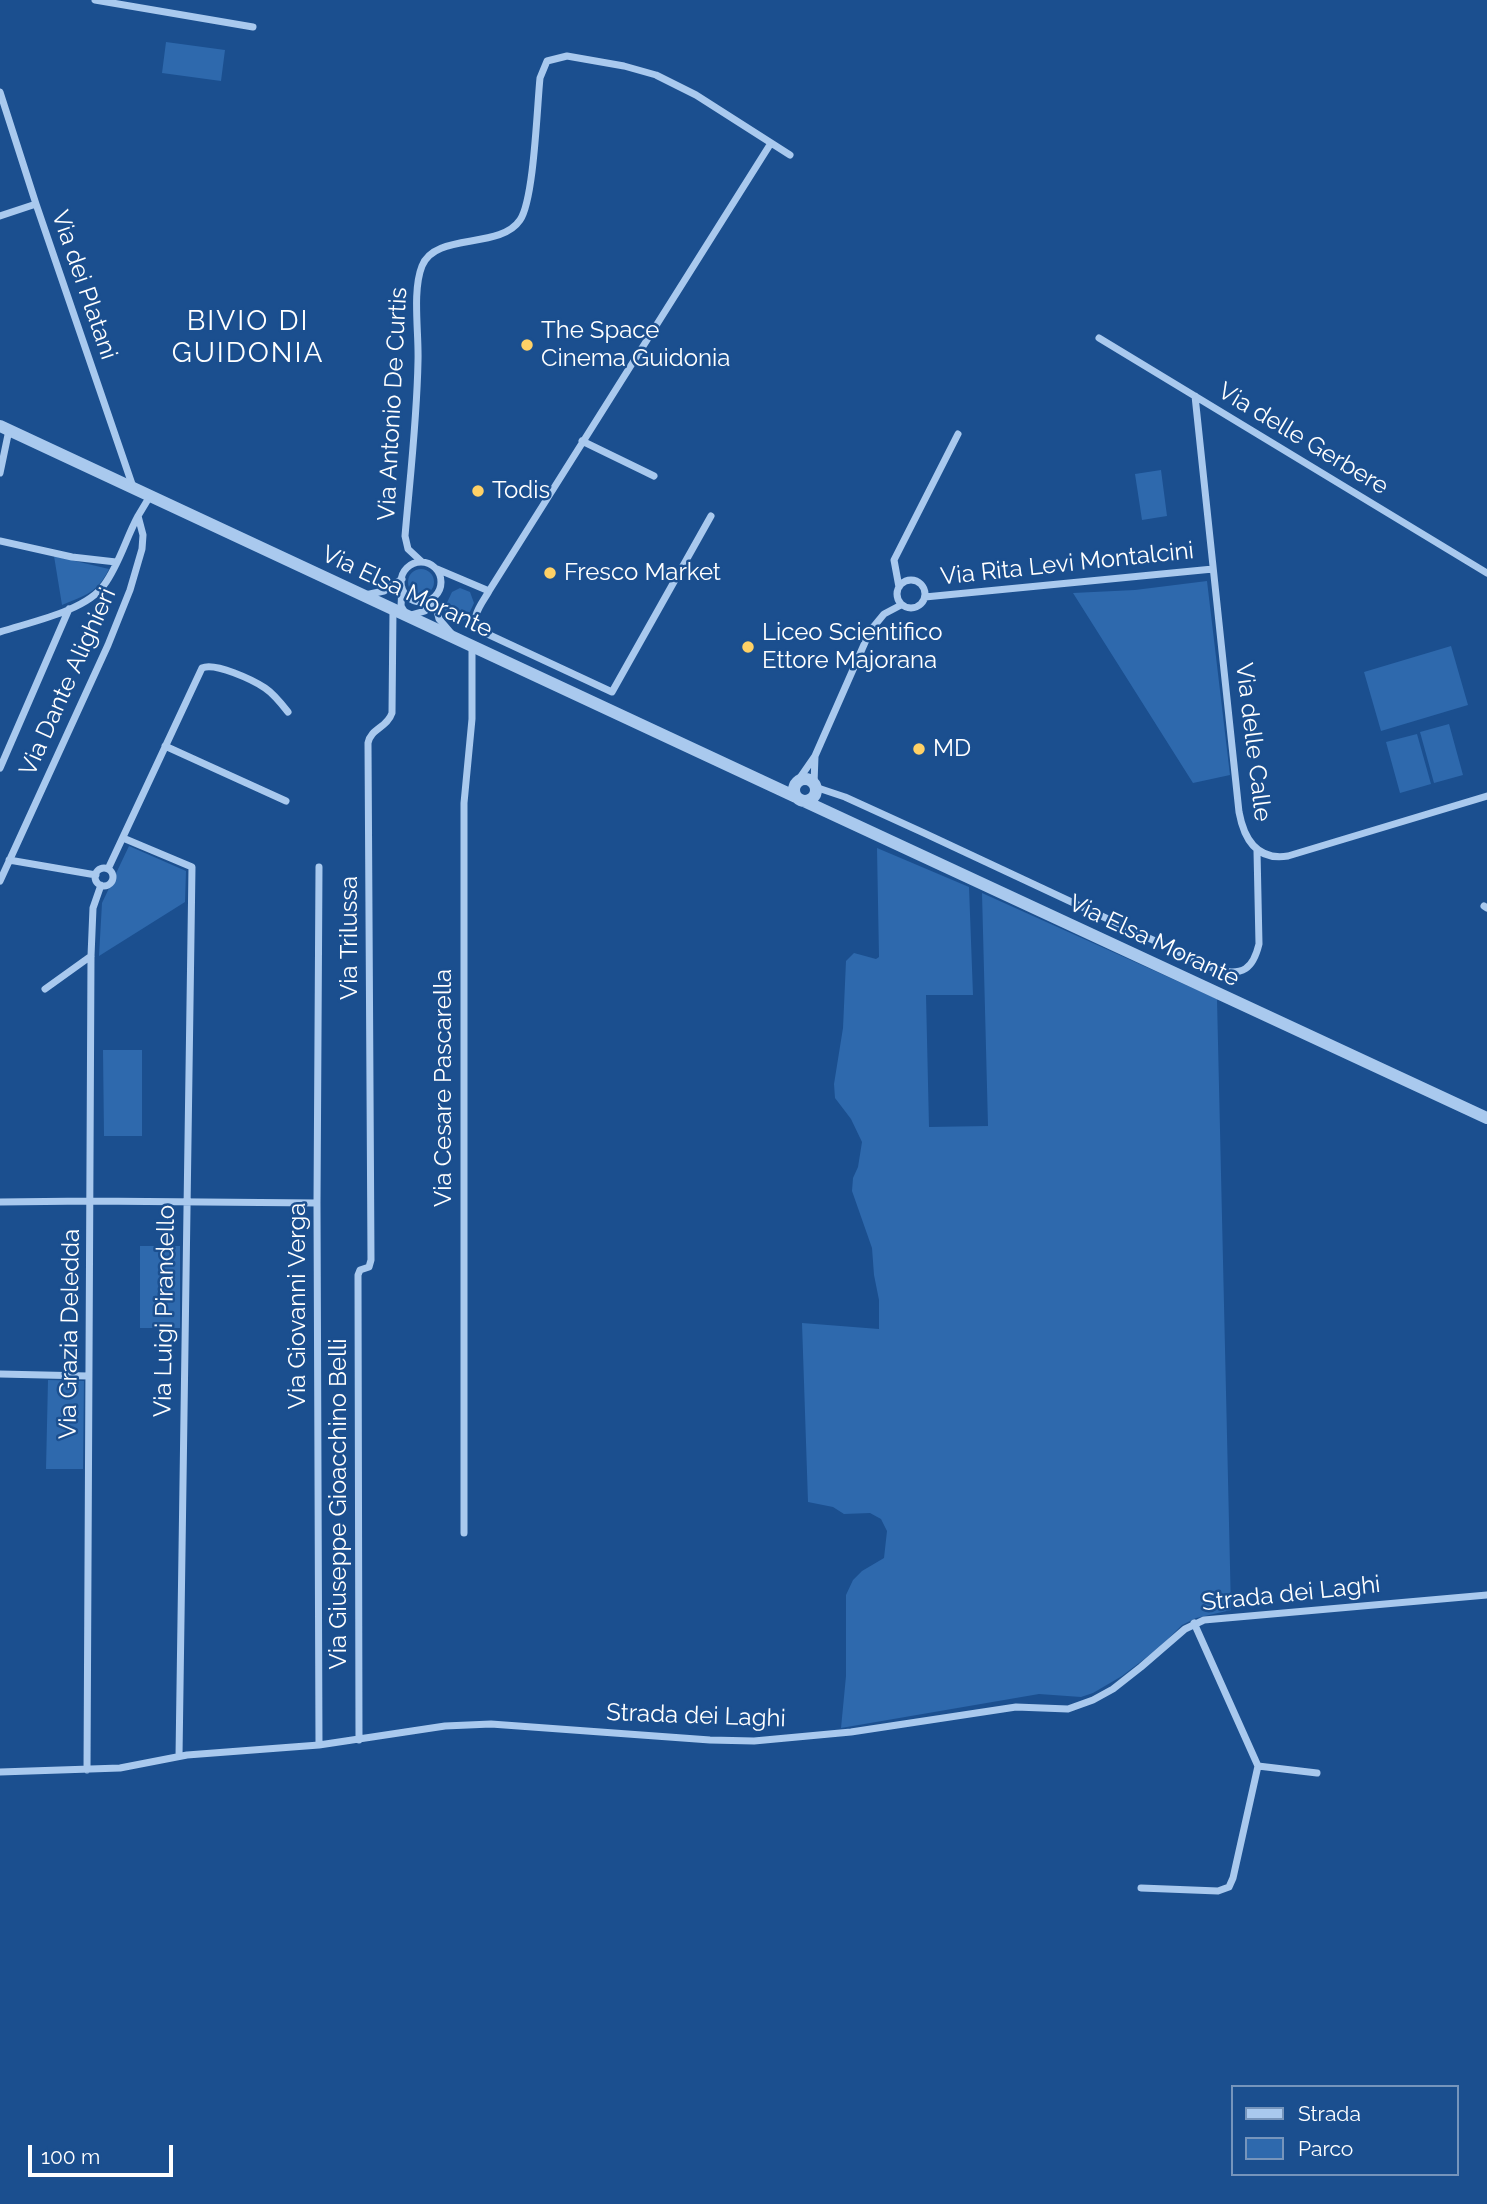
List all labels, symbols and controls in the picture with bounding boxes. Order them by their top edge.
street label: Via dei Platani [45,207,123,363]
street label: Via Antonio De Curtis [372,286,414,522]
district label: BIVIO DI GUIDONIA [173,305,323,371]
place label: The Space Cinema Guidonia [541,317,730,373]
marker: The Space Cinema Guidonia [519,337,535,353]
street label: Via delle Gerbere [1213,377,1393,501]
place label: Todis [492,477,550,505]
marker: Todis [470,483,486,499]
street label: Via Rita Levi Montalcini [939,536,1195,592]
street label: Via Elsa Morante [317,540,497,644]
place label: Fresco Market [564,559,721,587]
marker: Fresco Market [542,565,558,581]
street label: Via Dante Alighieri [14,584,122,780]
place label: Liceo Scientifico Ettore Majorana [762,619,942,675]
marker: Liceo Scientifico Ettore Majorana [740,639,756,655]
street label: Via delle Calle [1229,661,1277,823]
place label: MD [933,735,971,763]
marker: MD [911,741,927,757]
street label: Via Trilussa [336,876,364,1000]
street label: Via Elsa Morante [1064,889,1244,993]
street label: Via Cesare Pascarella [430,969,458,1207]
street label: Via Giovanni Verga [284,1203,312,1409]
street label: Via Luigi Pirandello [149,1205,181,1417]
street label: Via Grazia Deledda [54,1229,86,1439]
street label: Via Giuseppe Gioacchino Belli [325,1339,353,1669]
street label: Strada dei Laghi [1200,1570,1382,1618]
street label: Strada dei Laghi [606,1698,786,1734]
legend [1232,2085,1459,2176]
text: Strada [1298,2101,1361,2126]
scale bar [32,2130,177,2174]
text: Parco [1298,2136,1353,2161]
text: 100 m [41,2144,100,2169]

